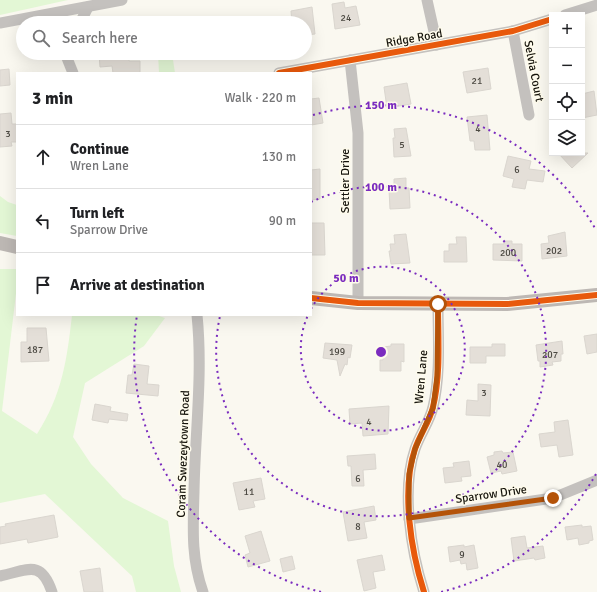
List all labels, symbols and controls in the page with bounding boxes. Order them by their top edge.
house number: 24 [341,12,352,24]
map controls [549,12,585,156]
button: + [549,12,585,48]
search box [16,16,312,60]
street label: Ridge Road [384,26,444,51]
icon: search [30,27,52,49]
text: Search here [62,29,138,47]
street label: Selvia Court [520,39,547,103]
button: − [549,48,585,84]
house number: 21 [472,75,482,87]
button: locate [549,84,585,120]
text: 3 min [32,88,73,109]
text: Walk · 220 m [225,90,296,106]
text: 150 m [365,98,397,113]
button: layers [549,120,585,156]
house number: 4 [475,123,481,135]
house number: 3 [5,128,11,140]
house number: 5 [399,139,405,151]
text: Continue [70,140,129,158]
icon: ahead [32,146,54,168]
text: 130 m [262,149,296,165]
street label: Settler Drive [338,149,353,213]
text: Wren Lane [70,158,129,174]
house number: 6 [514,164,520,176]
text: 100 m [365,180,397,195]
text: Turn left [70,204,124,222]
icon: left [32,210,54,232]
text: 90 m [269,213,296,229]
text: Sparrow Drive [70,222,148,238]
house number: 202 [546,245,562,257]
house number: 200 [500,247,516,259]
text: 50 m [333,271,359,286]
icon: arrive [32,274,54,296]
text: Arrive at destination [70,276,205,294]
route start [429,295,447,313]
house number: 187 [27,344,43,356]
centre of rings [374,345,388,359]
house number: 199 [329,346,345,358]
street label: Wren Lane [412,349,431,405]
house number: 207 [542,349,558,361]
house number: 3 [481,387,487,399]
street label: Coram Swezeytown Road [174,390,193,518]
house number: 4 [366,416,372,428]
house number: 40 [497,459,507,471]
house number: 6 [355,473,361,485]
street label: Sparrow Drive [454,482,528,507]
house number: 11 [244,486,254,498]
route end [544,489,562,507]
house number: 8 [355,521,361,533]
house number: 9 [459,549,465,561]

